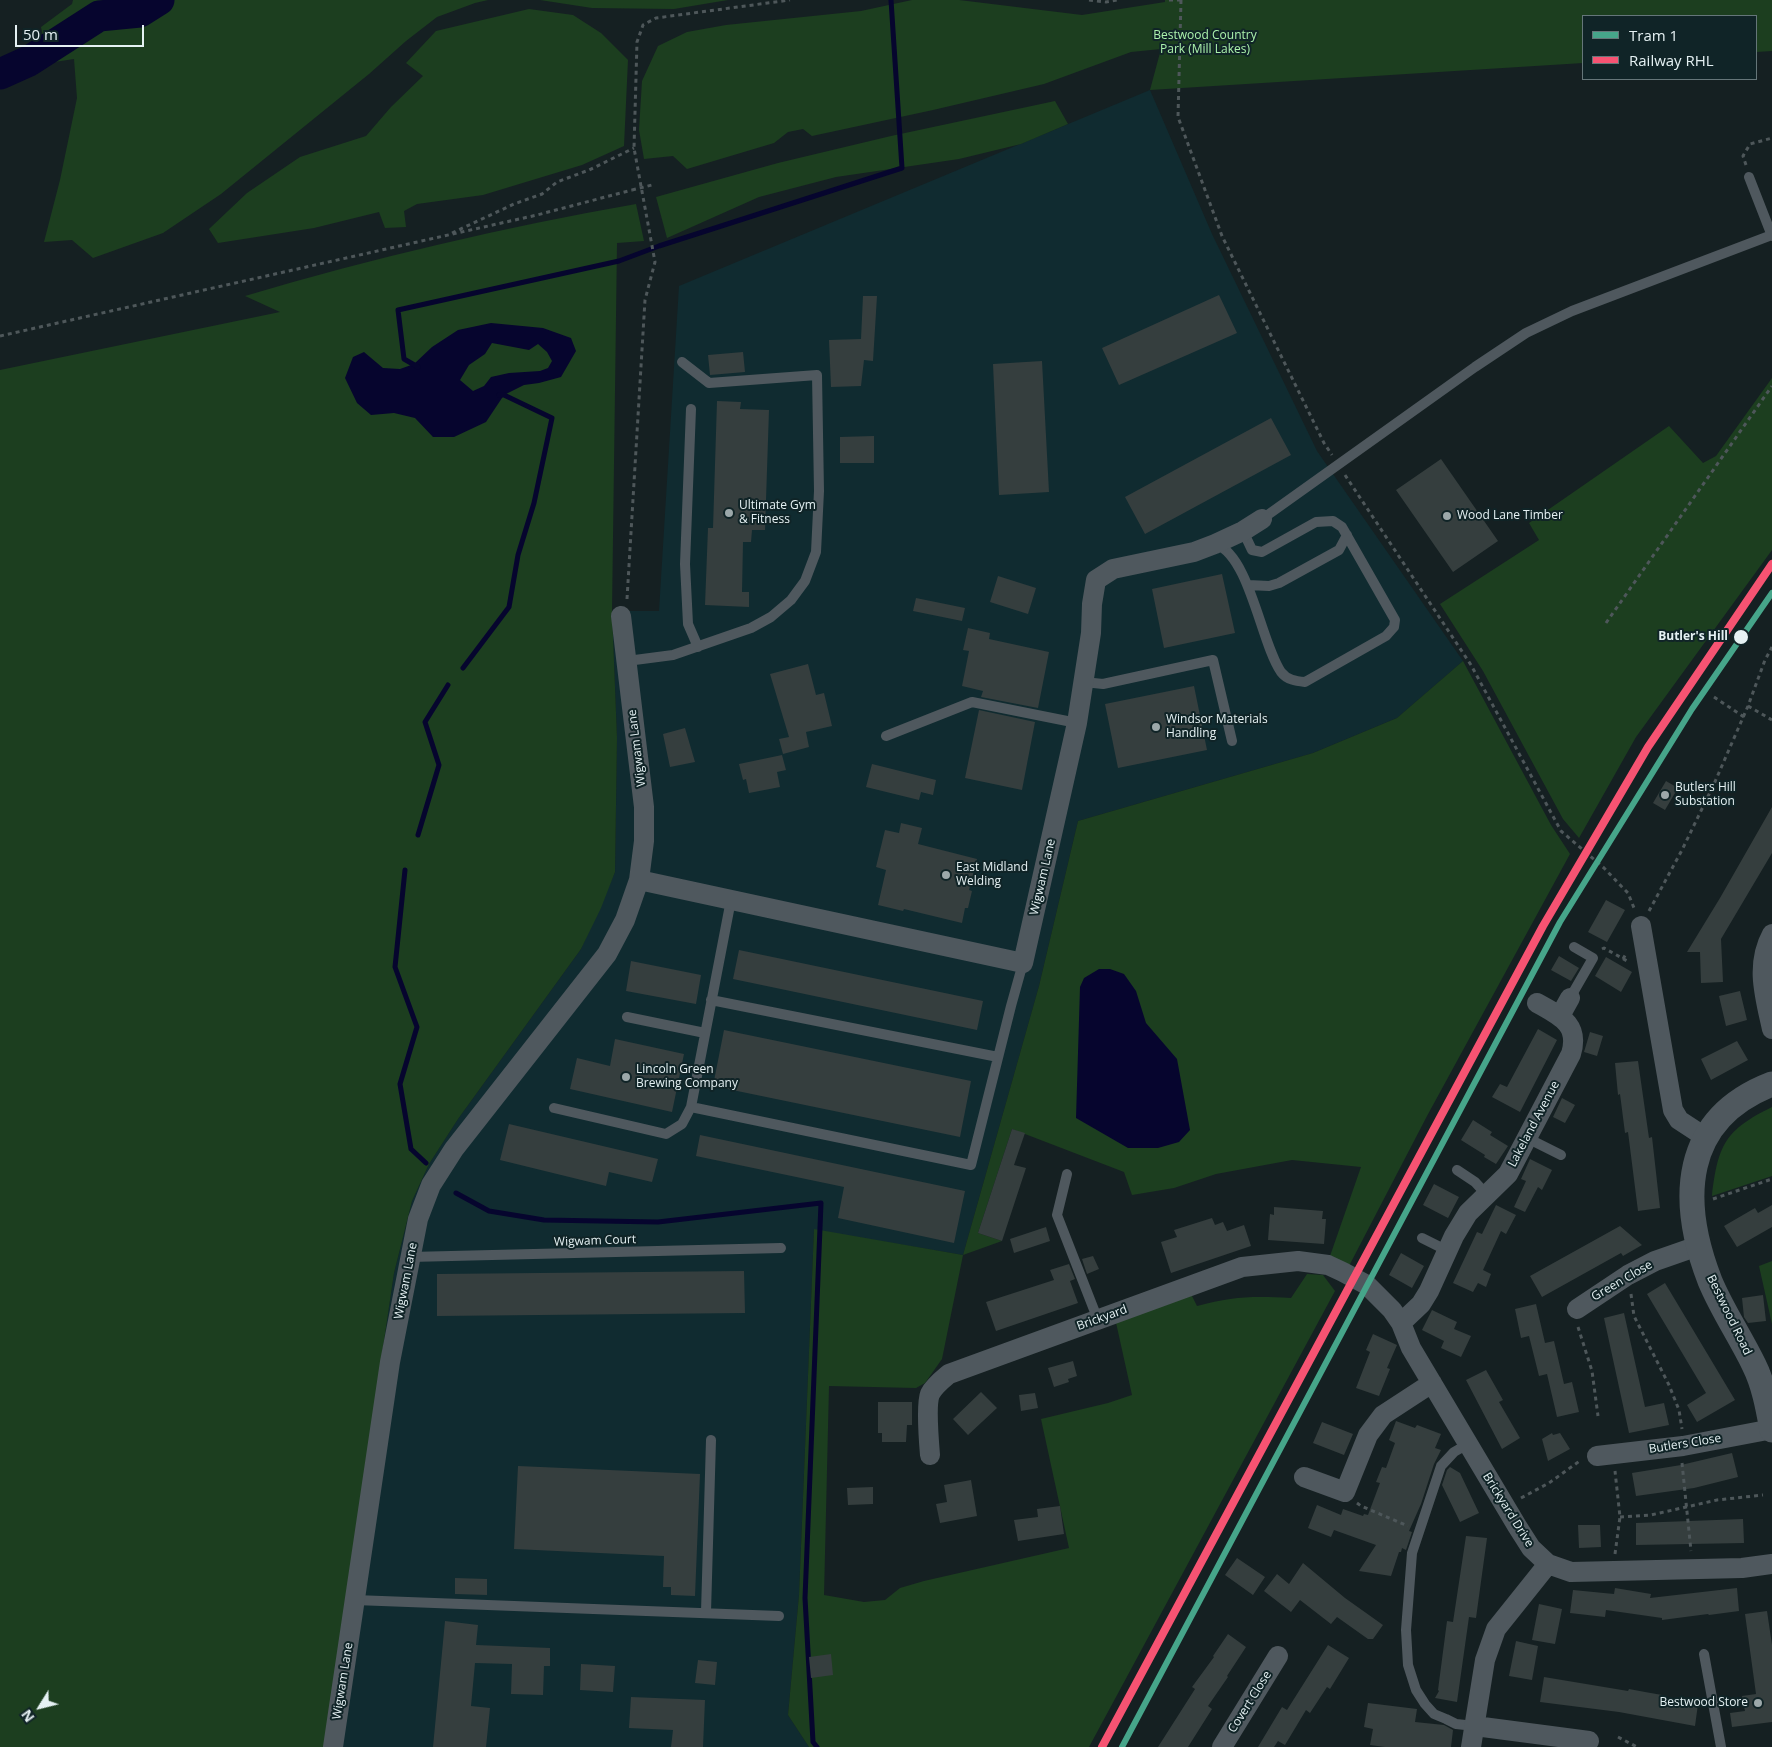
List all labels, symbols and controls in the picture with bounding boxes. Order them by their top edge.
scale bar [18,15,146,47]
legend [1582,15,1757,80]
text: 50 m [23,24,58,44]
text: Tram 1 [1629,25,1678,45]
park label: Bestwood Country Park (Mill Lakes) [1153,29,1257,57]
text: Railway RHL [1629,50,1714,70]
place label: Ultimate Gym & Fitness [739,499,816,527]
marker: Ultimate Gym & Fitness [723,507,735,519]
place label: Wood Lane Timber [1457,509,1563,523]
marker: Wood Lane Timber [1441,510,1453,522]
marker: Butler's Hill [1732,628,1750,646]
place label: Butler's Hill [1658,630,1728,644]
street label: Wigwam Lane [625,708,649,788]
place label: Windsor Materials Handling [1166,713,1268,741]
marker: Windsor Materials Handling [1150,721,1162,733]
place label: Butlers Hill Substation [1675,781,1736,809]
marker: Butlers Hill Substation [1659,789,1671,801]
street label: Wigwam Lane [1027,837,1059,917]
place label: East Midland Welding [956,861,1028,889]
marker: East Midland Welding [940,869,952,881]
place label: Lincoln Green Brewing Company [636,1063,738,1091]
marker: Lincoln Green Brewing Company [620,1071,632,1083]
street label: Lakeland Avenue [1505,1079,1563,1169]
street label: Wigwam Court [554,1232,636,1250]
street label: Wigwam Lane [392,1241,420,1321]
street label: Green Close [1589,1258,1655,1304]
street label: Bestwood Road [1703,1273,1755,1357]
street label: Brickyard [1075,1302,1129,1334]
street label: Butlers Close [1648,1431,1722,1457]
street label: Brickyard Drive [1479,1470,1537,1550]
street label: Wigwam Lane [330,1641,356,1721]
street label: Covert Close [1225,1668,1275,1736]
north arrow [15,1682,65,1732]
place label: Bestwood Store [1660,1696,1748,1710]
marker: Bestwood Store [1752,1697,1764,1709]
text: N [16,1706,38,1726]

